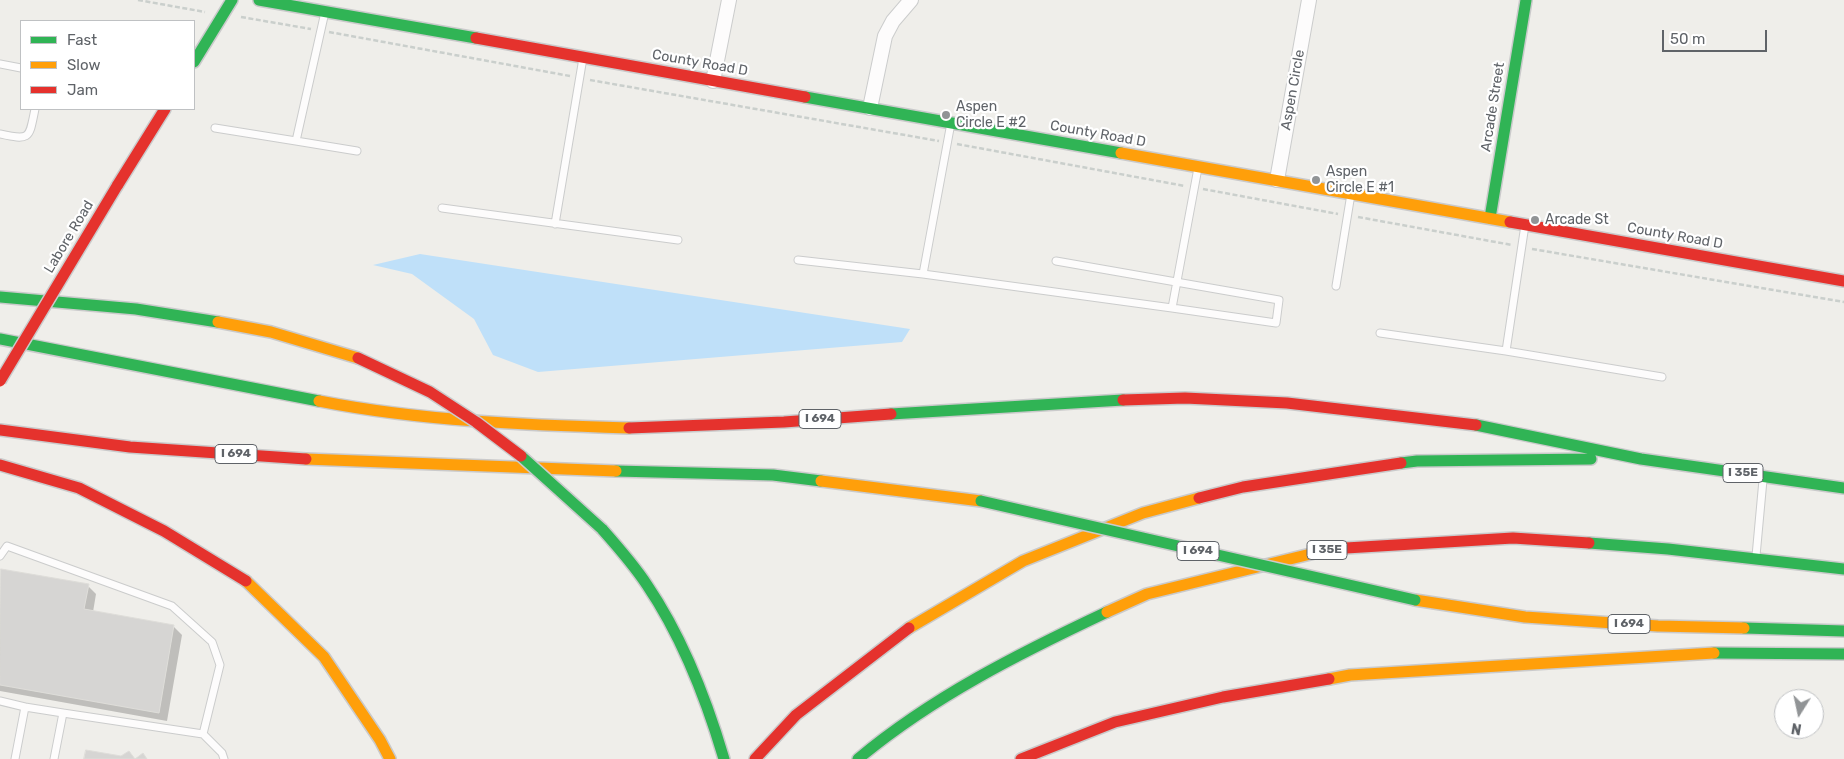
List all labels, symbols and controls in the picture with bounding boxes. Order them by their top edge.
legend [20,20,195,110]
scale bar [1664,20,1769,52]
text: 50 m [1670,30,1705,48]
text: Fast [67,31,97,49]
street label: County Road D [651,46,749,80]
street label: Aspen Circle [1278,48,1308,132]
text: Slow [67,56,100,74]
street label: Arcade Street [1478,61,1508,153]
text: Jam [67,81,98,99]
place label: Aspen Circle E #2 [956,99,1026,132]
marker: Aspen Circle E #2 [940,109,952,121]
street label: County Road D [1049,117,1147,151]
place label: Aspen Circle E #1 [1326,164,1394,196]
marker: Aspen Circle E #1 [1310,174,1322,186]
street label: Labore Road [41,198,97,276]
place label: Arcade St [1545,212,1609,228]
marker: Arcade St [1529,214,1541,226]
street label: County Road D [1626,219,1724,253]
road number: I 694 [799,409,841,428]
road number: I 694 [215,444,257,464]
road number: I 35E [1723,463,1763,482]
road number: I 35E [1307,540,1347,560]
road number: I 694 [1177,542,1219,560]
road number: I 694 [1608,614,1650,634]
north arrow [1774,689,1824,739]
text: N [1790,719,1803,738]

